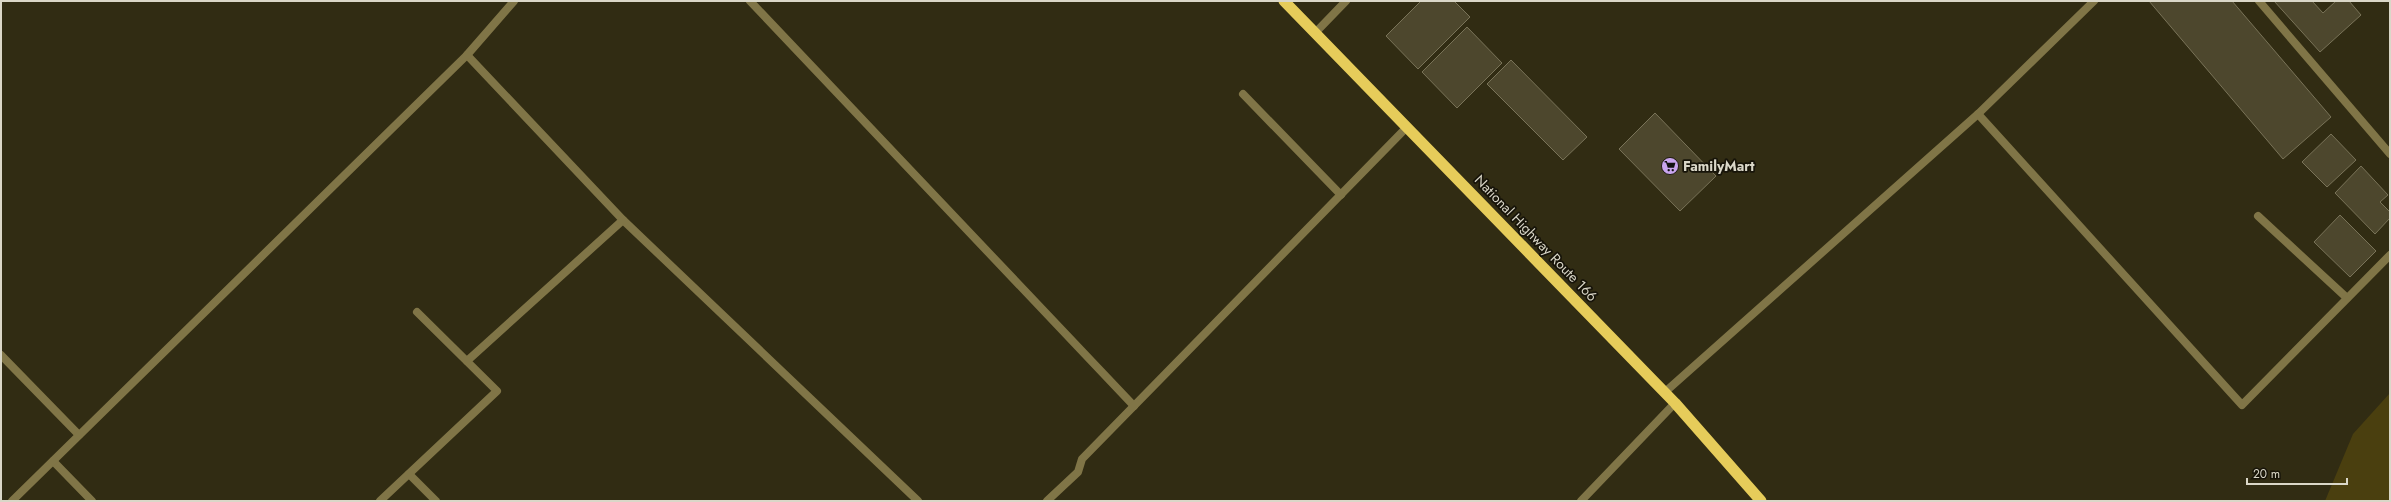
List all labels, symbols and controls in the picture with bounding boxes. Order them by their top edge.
supermarket icon: FamilyMart [1660,156,1680,176]
place label: FamilyMart [1683,156,1755,176]
street label: National Highway Route 166 [1470,170,1602,306]
scale bar [2247,460,2347,486]
text: 20 m [2253,465,2280,483]

